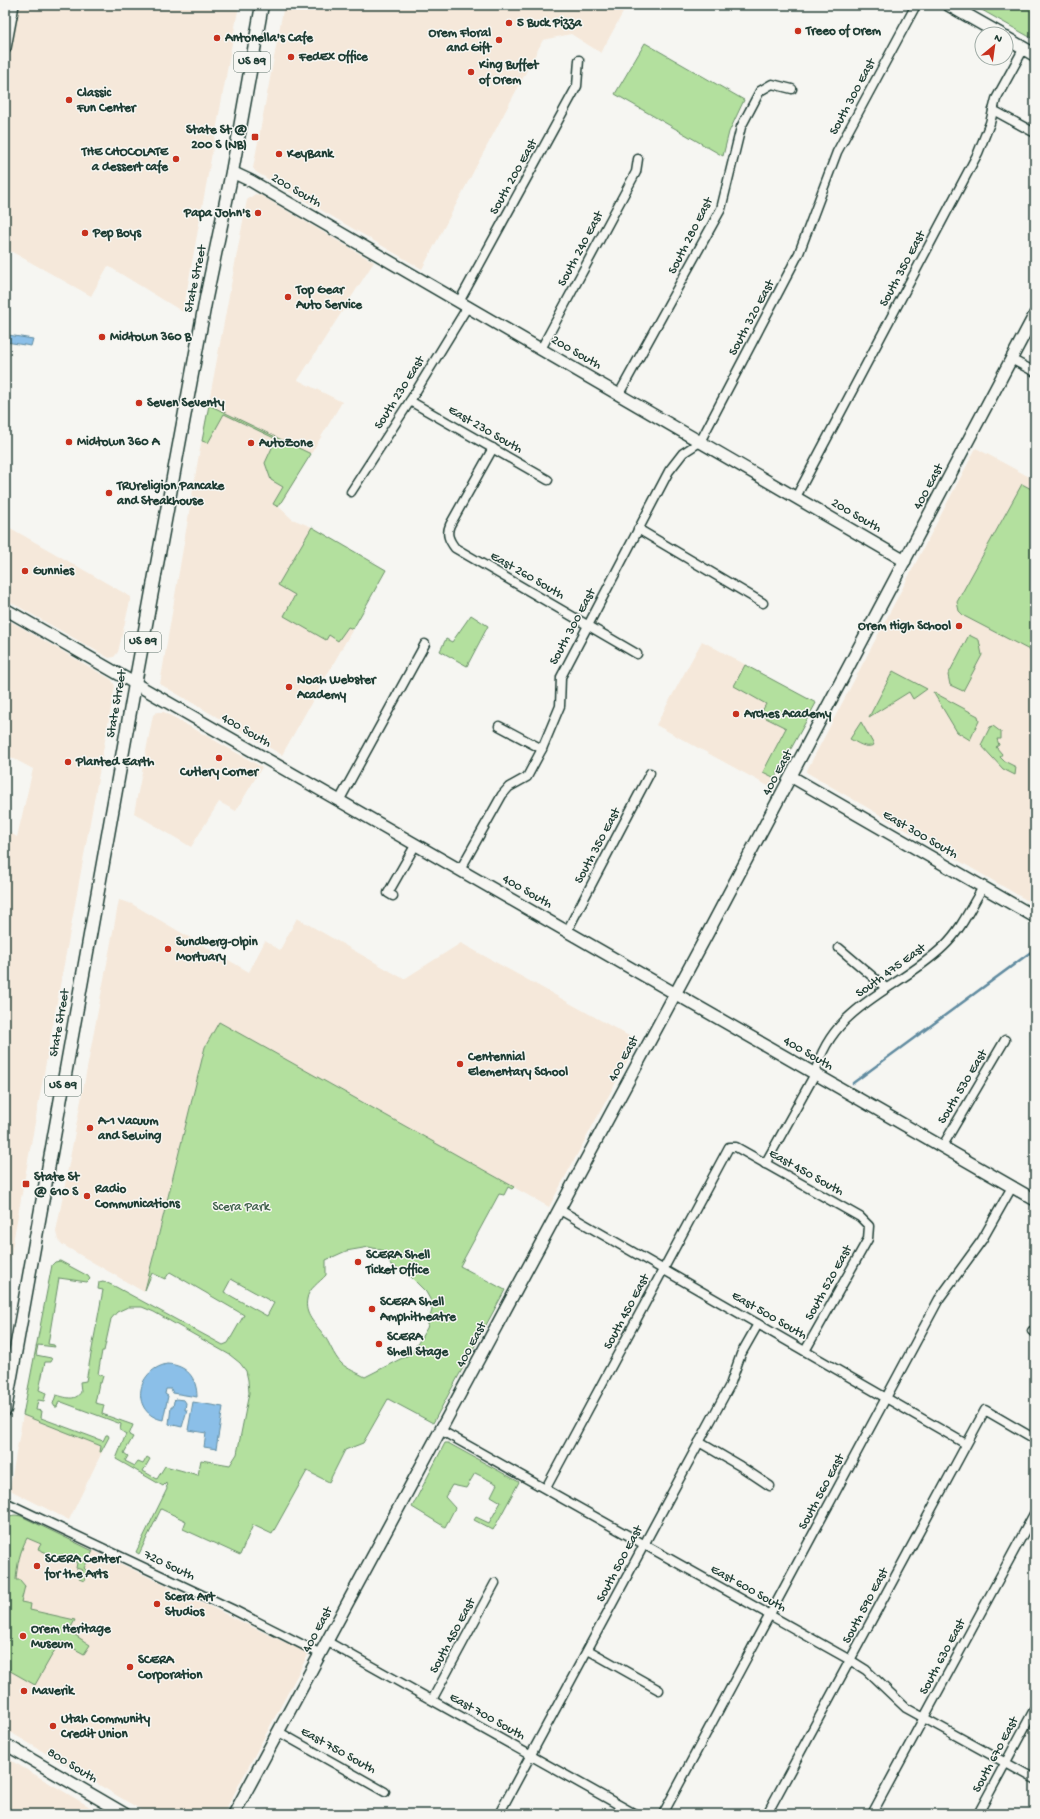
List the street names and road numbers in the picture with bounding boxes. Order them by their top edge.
road number: US 89 [234,52,270,72]
street label: South 300 East [827,55,880,138]
street label: South 200 East [487,135,542,217]
street label: 200 South [268,171,324,211]
street label: South 280 East [665,194,717,277]
street label: South 240 East [555,208,608,289]
street label: South 350 East [877,227,930,309]
street label: State Street [182,242,211,314]
street label: South 320 East [726,276,779,358]
street label: 200 South [548,333,604,373]
street label: South 230 East [372,352,429,432]
street label: East 230 South [445,403,525,457]
street label: 400 East [911,460,948,512]
street label: 200 South [828,496,884,536]
street label: East 260 South [487,549,567,603]
street label: South 300 East [547,585,600,668]
road number: US 89 [125,632,161,652]
street label: State Street [104,667,131,739]
street label: 400 South [218,711,274,751]
street label: 400 East [760,746,797,798]
street label: South 350 East [572,804,625,886]
street label: East 300 South [880,807,960,863]
street label: 400 South [499,872,555,912]
street label: South 475 East [853,940,930,1001]
street label: State Street [47,986,74,1058]
street label: 400 East [606,1032,643,1084]
street label: 400 South [780,1034,836,1074]
street label: South 530 East [935,1046,992,1127]
road number: US 89 [45,1076,81,1096]
street label: East 450 South [766,1146,846,1200]
street label: South 520 East [802,1241,857,1323]
street label: South 450 East [601,1270,654,1352]
street label: East 500 South [729,1288,809,1344]
street label: 400 East [454,1318,491,1370]
street label: South 560 East [796,1450,849,1532]
street label: South 500 East [594,1522,647,1605]
street label: 720 South [140,1547,197,1584]
street label: East 600 South [708,1562,788,1616]
street label: South 590 East [840,1564,893,1646]
street label: South 450 East [427,1594,480,1676]
street label: 400 East [300,1603,337,1655]
street label: South 630 East [917,1615,970,1697]
street label: East 700 South [447,1690,527,1744]
street label: South 670 East [970,1713,1023,1795]
street label: East 750 South [298,1724,378,1778]
street label: 800 South [44,1745,100,1787]

